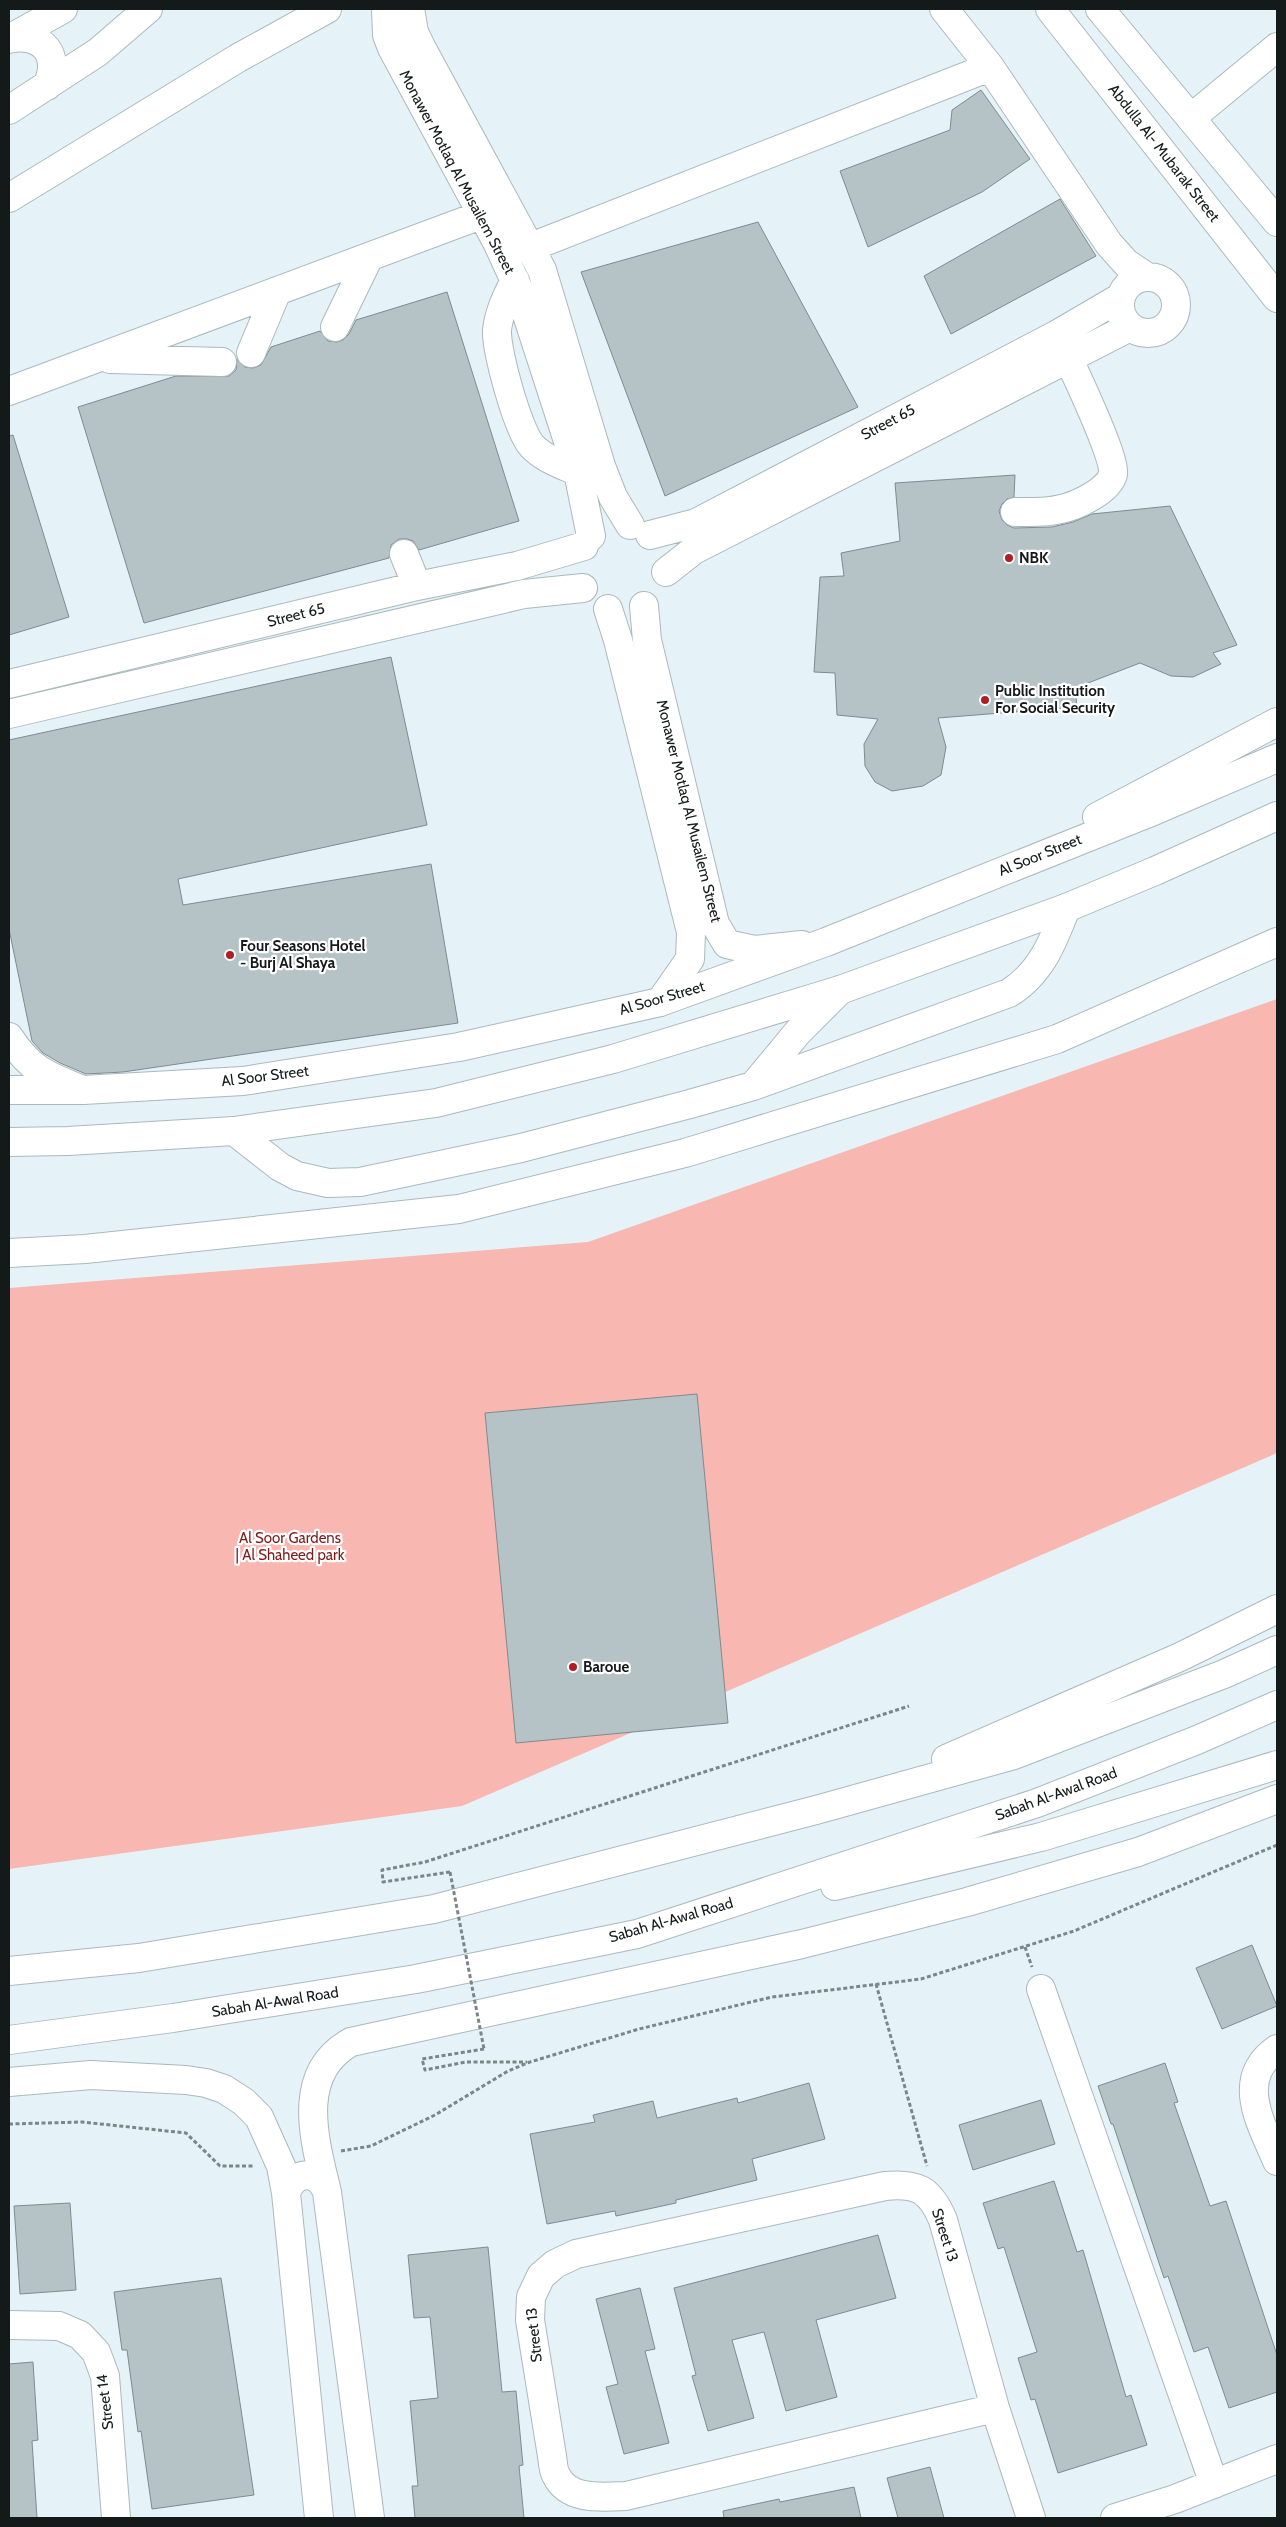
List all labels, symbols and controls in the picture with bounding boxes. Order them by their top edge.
street label: Monawer Motlaq Al Musailem Street [395,67,519,277]
street label: Abdulla Al- Mubarak Street [1105,81,1223,225]
street label: Street 65 [858,400,918,444]
place label: NBK [1019,549,1049,567]
marker: NBK [1003,552,1015,564]
street label: Street 65 [265,599,327,631]
place label: Public Institution For Social Security [995,682,1116,717]
marker: Public Institution For Social Security [979,694,991,706]
street label: Monawer Motlaq Al Musailem Street [653,698,725,924]
street label: Al Soor Street [996,830,1084,880]
place label: Four Seasons Hotel - Burj Al Shaya [240,937,365,972]
marker: Four Seasons Hotel - Burj Al Shaya [224,949,236,961]
street label: Al Soor Street [617,977,707,1019]
street label: Al Soor Street [220,1062,310,1090]
park label: Al Soor Gardens | Al Shaheed park [235,1529,345,1564]
place label: Baroue [583,1658,630,1676]
marker: Baroue [567,1661,579,1673]
street label: Sabah Al-Awal Road [993,1764,1119,1824]
street label: Sabah Al-Awal Road [607,1894,735,1946]
street label: Sabah Al-Awal Road [210,1983,340,2021]
street label: Street 13 [928,2206,962,2264]
street label: Street 13 [522,2307,546,2363]
street label: Street 14 [93,2373,117,2431]

